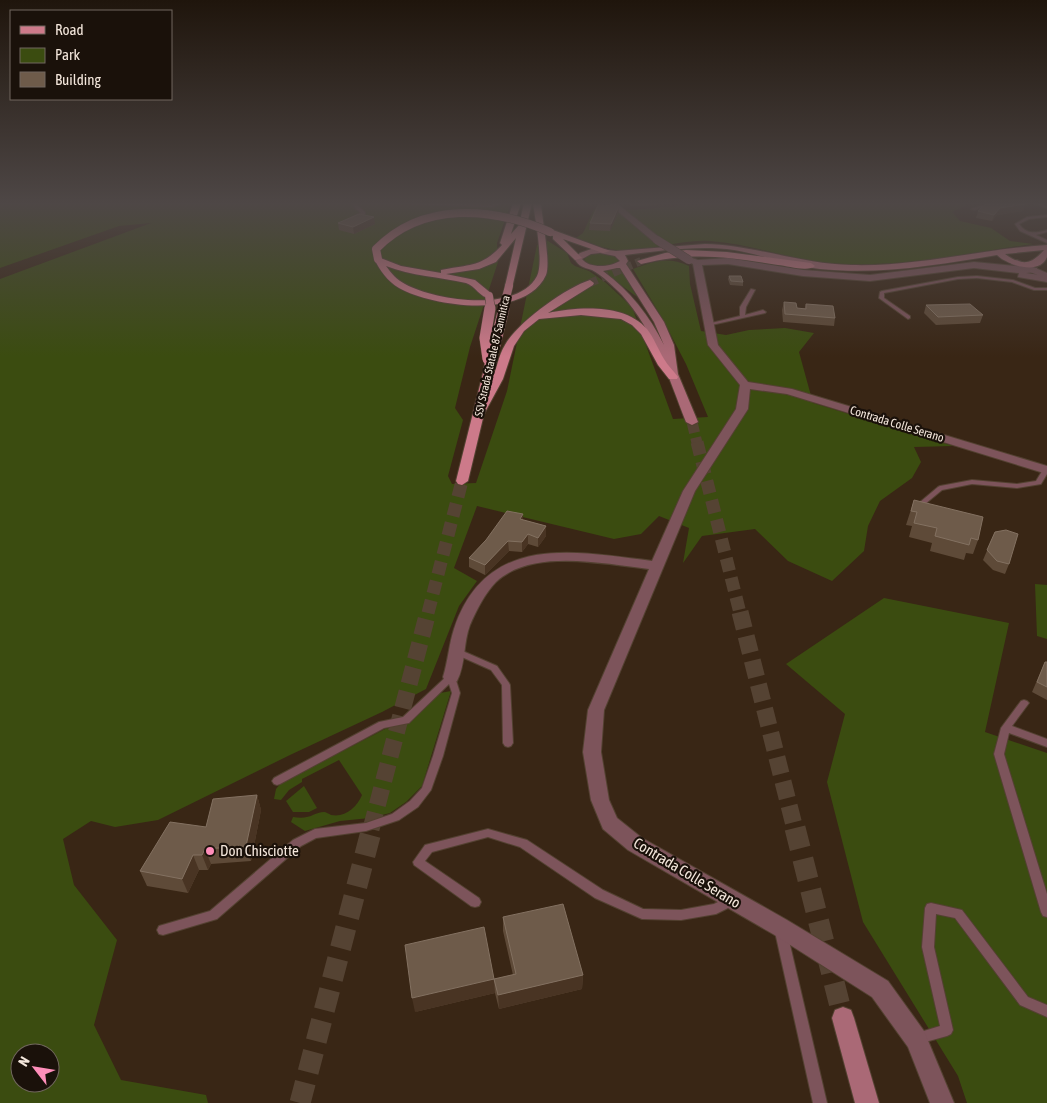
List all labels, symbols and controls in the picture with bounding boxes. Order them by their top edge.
legend [10,10,172,100]
text: Road [55,21,84,38]
text: Park [55,46,80,63]
text: Building [55,71,101,88]
street label: SSV Strada Statale 87 Sannitica [472,294,512,418]
street label: Contrada Colle Serano [848,403,946,445]
street label: Contrada Colle Serano [631,834,744,911]
place label: Don Chisciotte [220,842,299,859]
marker: Don Chisciotte [204,845,216,857]
north arrow [10,1043,60,1093]
text: N [15,1054,33,1069]

